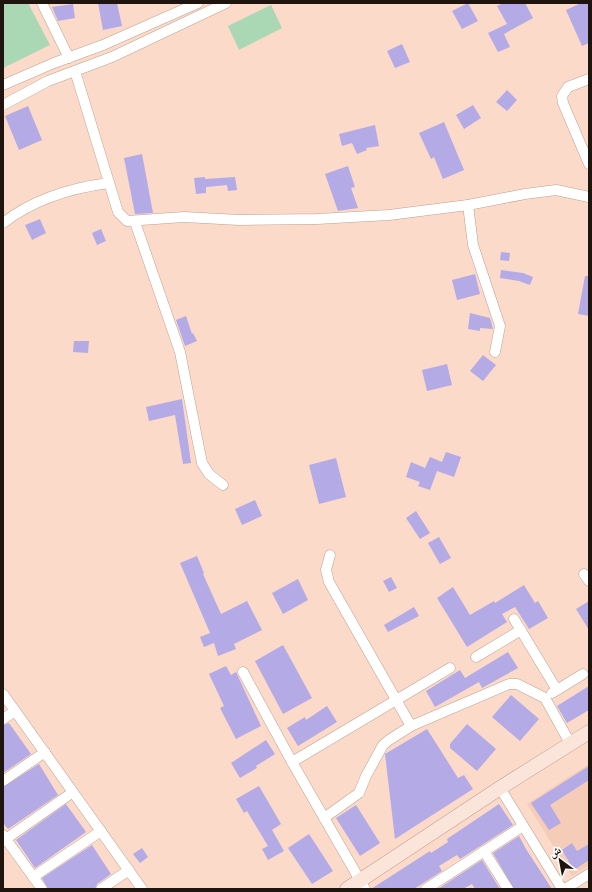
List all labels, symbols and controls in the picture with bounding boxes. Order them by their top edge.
north arrow [540,840,580,880]
text: ش [547,844,564,861]

